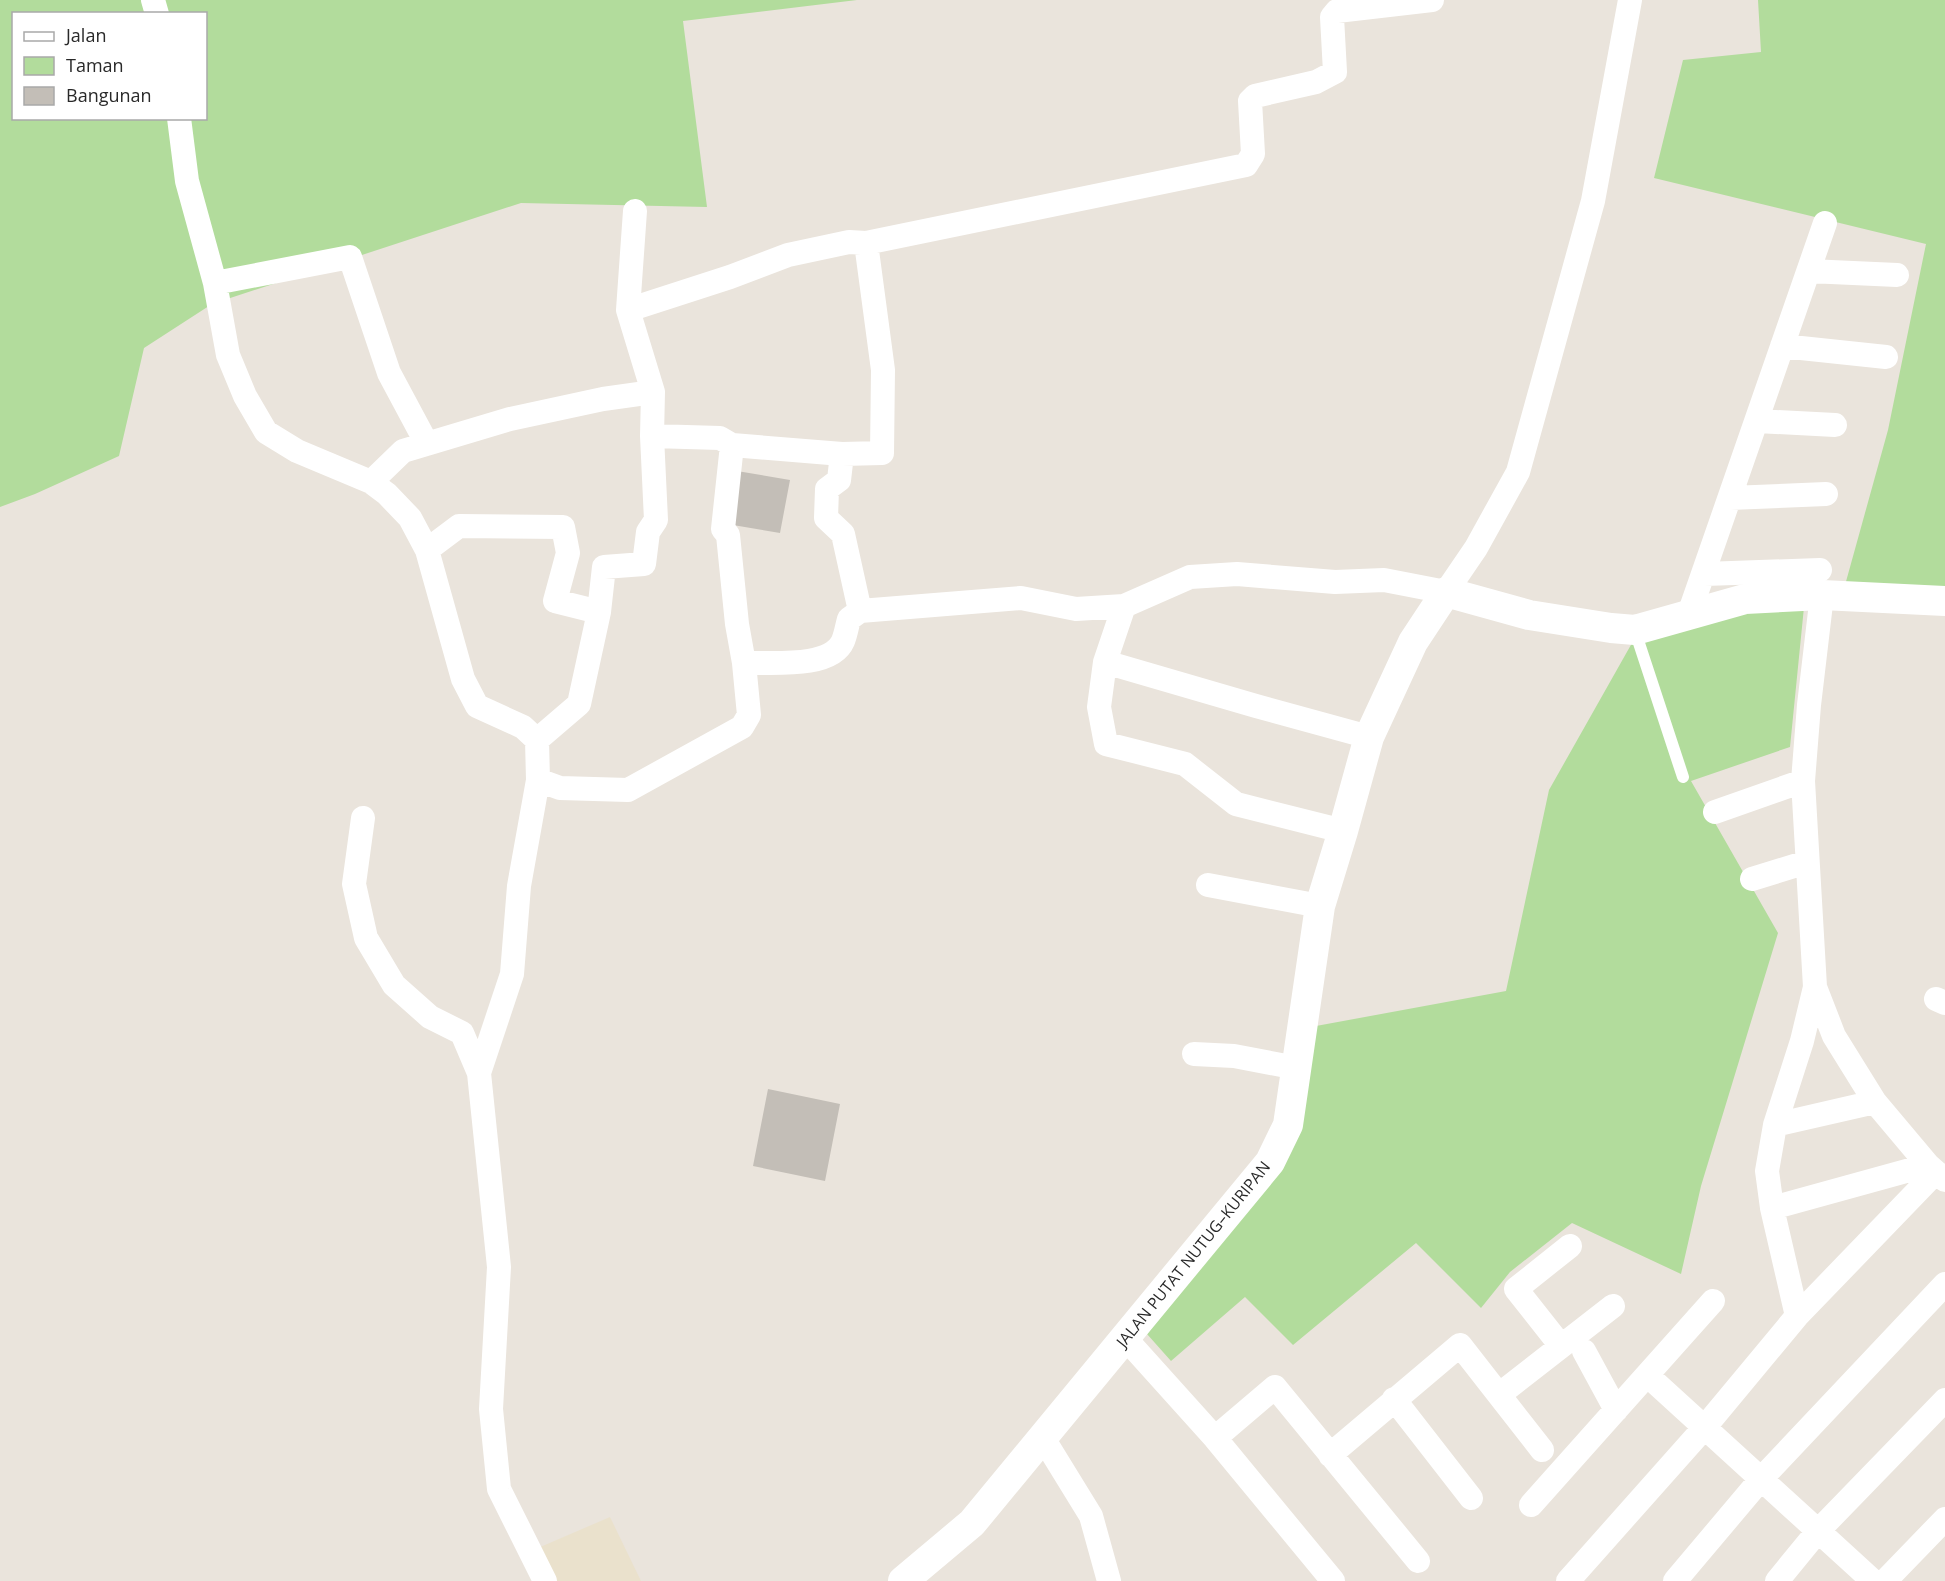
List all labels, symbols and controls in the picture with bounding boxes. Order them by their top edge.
legend [12,12,207,120]
text: Jalan [64,23,106,47]
text: Taman [66,53,124,77]
text: Bangunan [66,83,152,107]
street label: JALAN PUTAT NUTUG–KURIPAN [1110,1156,1275,1353]

